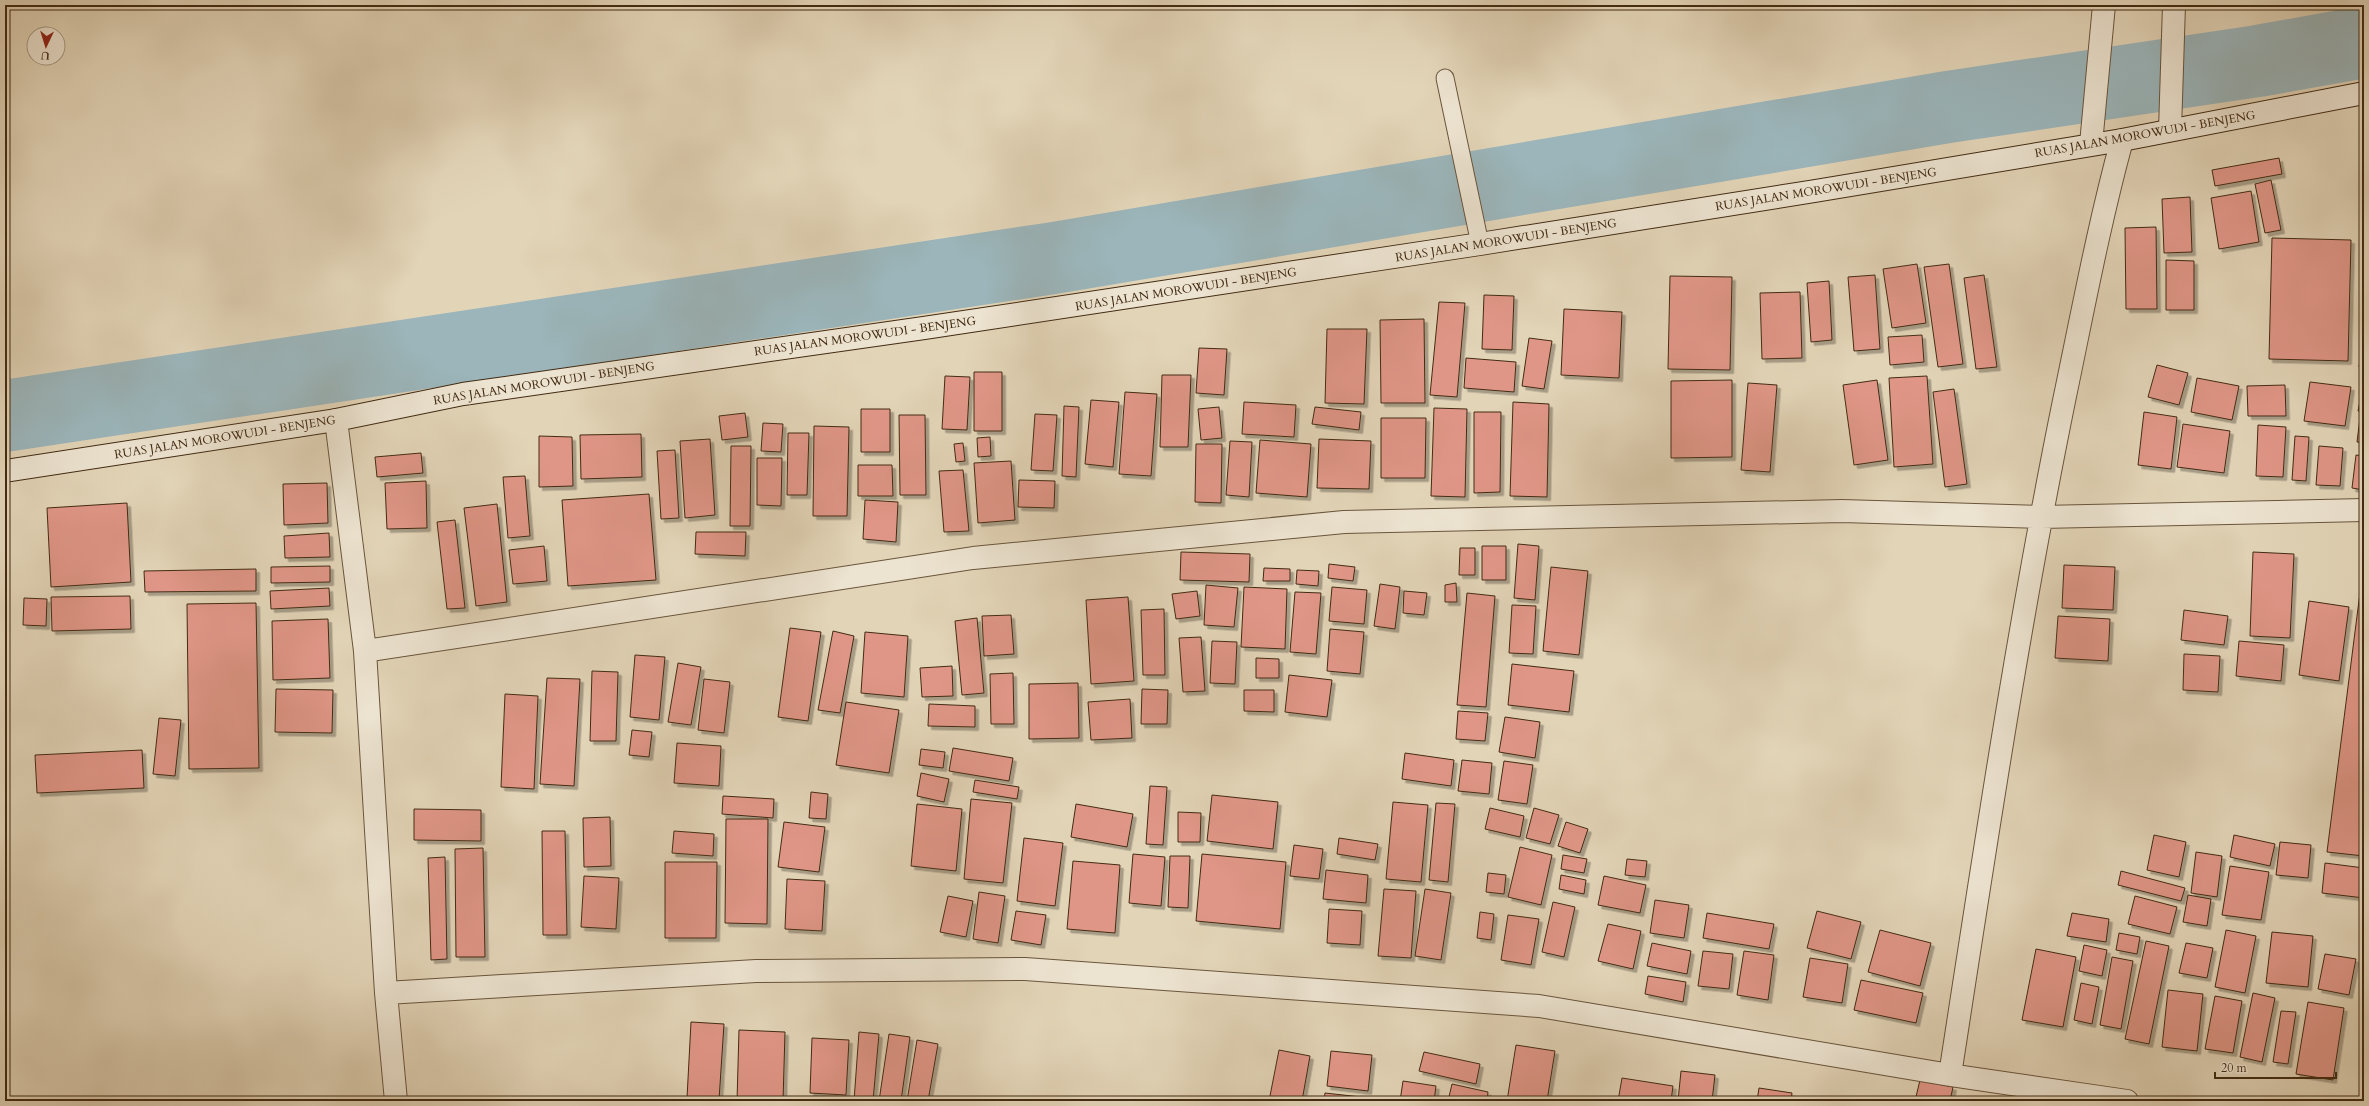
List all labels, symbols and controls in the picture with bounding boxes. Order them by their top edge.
north arrow [26,26,66,66]
text: U [40,48,50,63]
street label: RUAS JALAN MOROWUDI - BENJENG [2033,107,2257,161]
street label: RUAS JALAN MOROWUDI - BENJENG [1714,164,1938,214]
street label: RUAS JALAN MOROWUDI - BENJENG [1394,215,1618,265]
street label: RUAS JALAN MOROWUDI - BENJENG [1074,264,1298,314]
street label: RUAS JALAN MOROWUDI - BENJENG [753,312,977,359]
street label: RUAS JALAN MOROWUDI - BENJENG [432,358,656,408]
street label: RUAS JALAN MOROWUDI - BENJENG [113,412,337,462]
scale bar [2215,1054,2336,1080]
text: 20 m [2221,1060,2248,1076]

